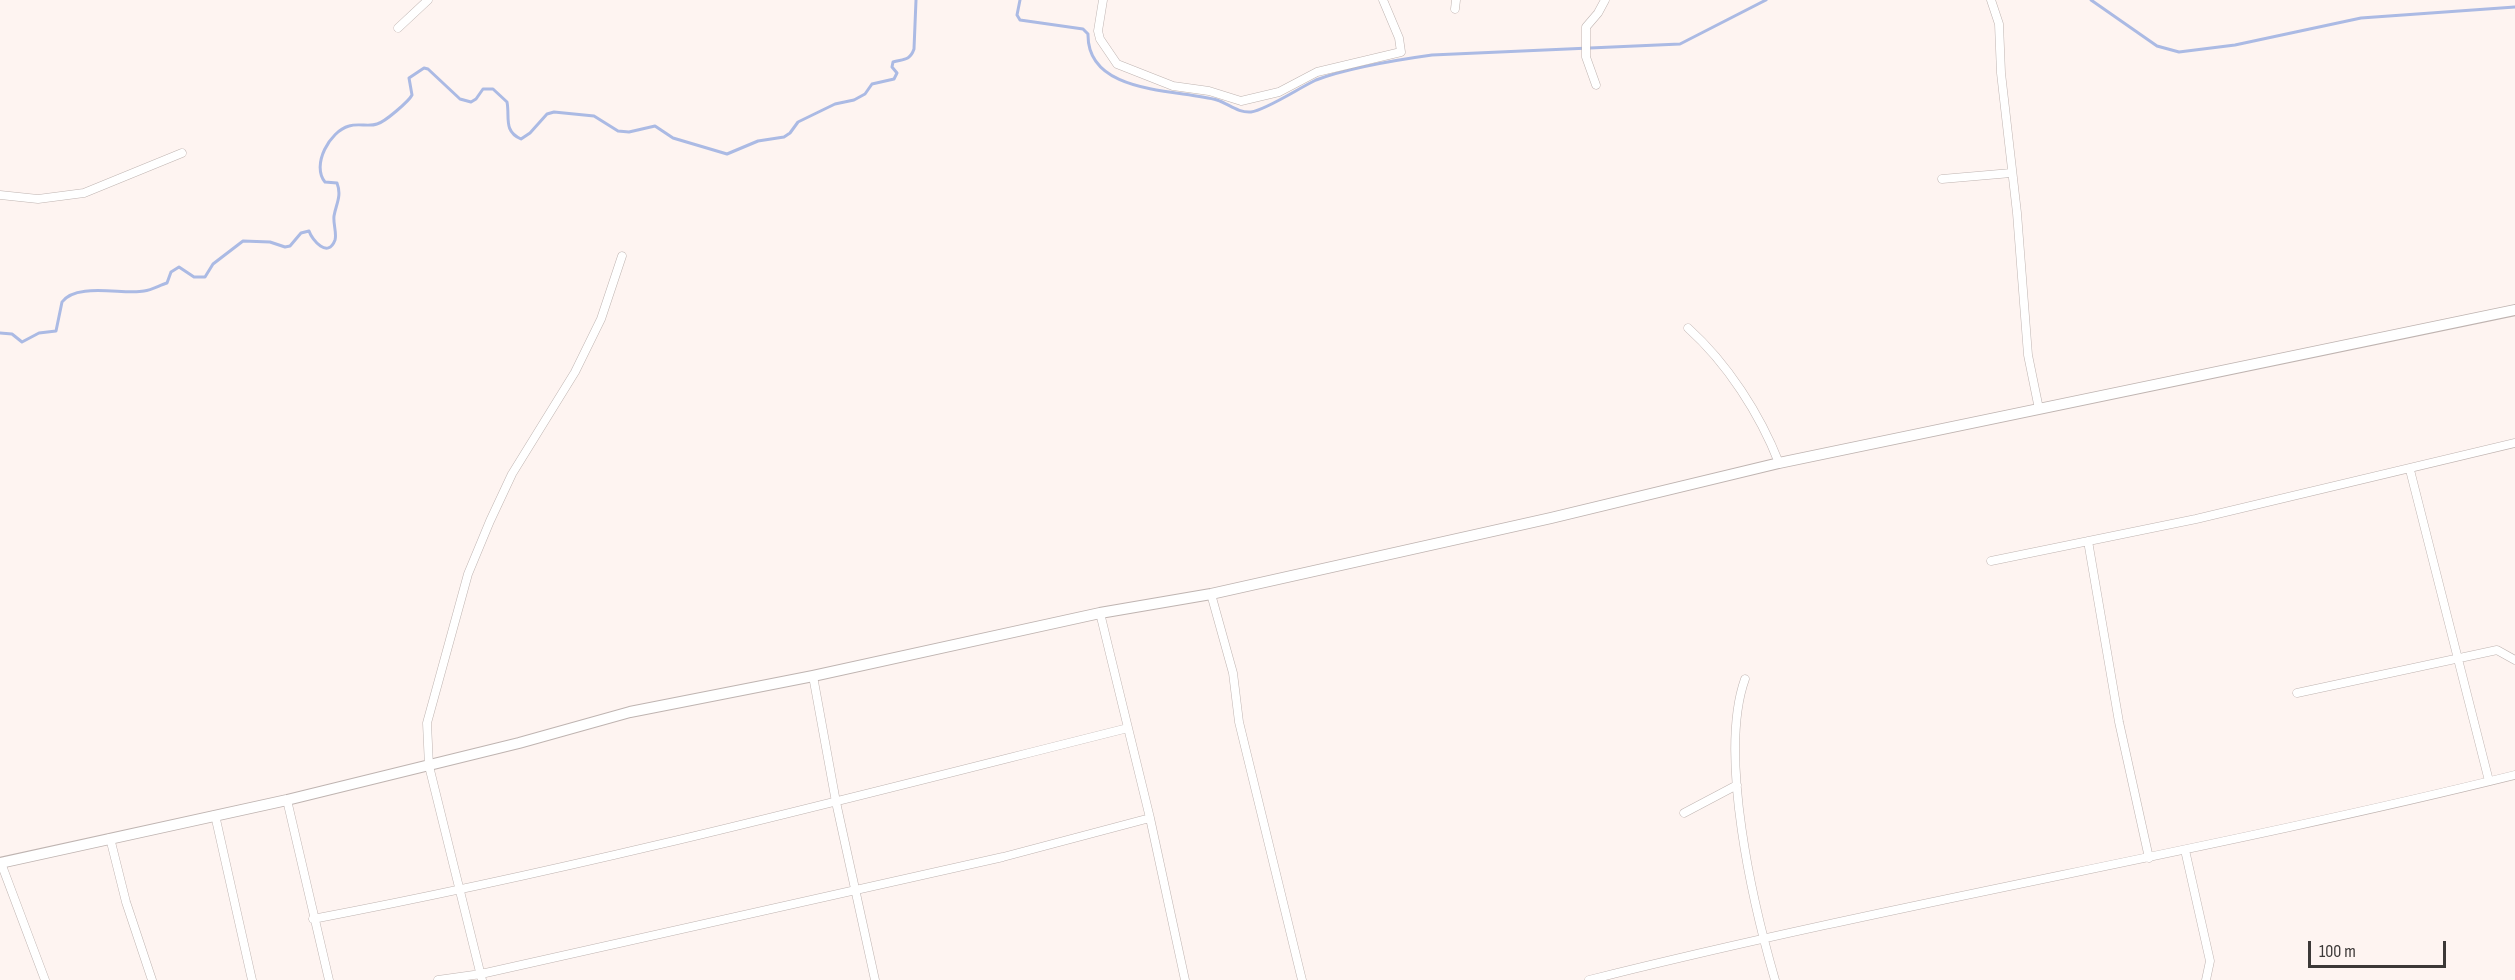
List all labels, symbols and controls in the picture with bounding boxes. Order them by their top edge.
scale bar [2311,929,2449,967]
text: 100 m [2319,941,2356,962]

